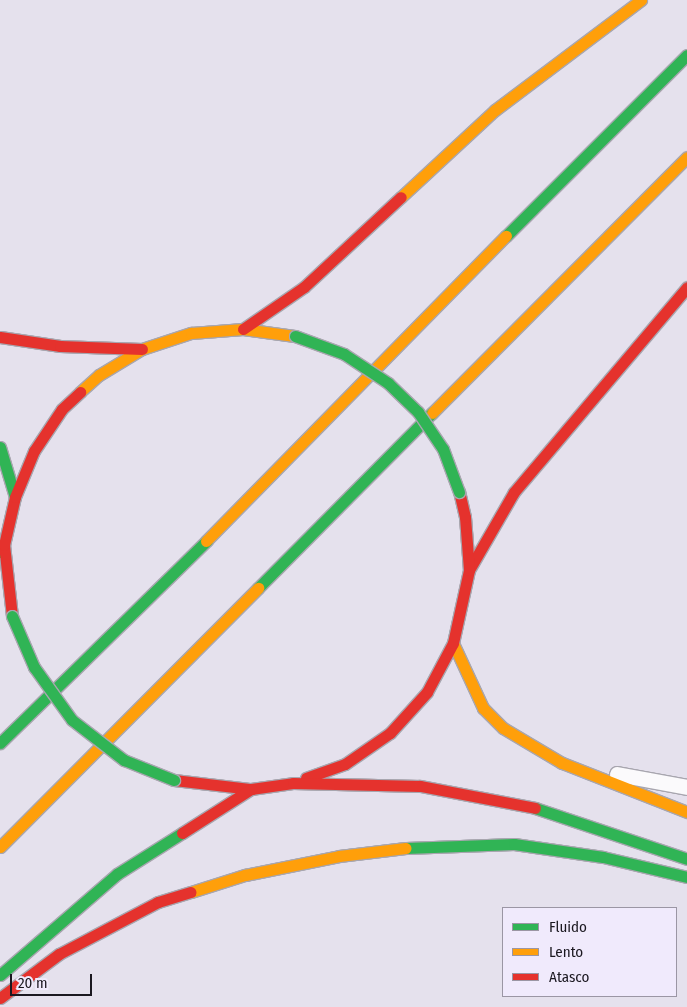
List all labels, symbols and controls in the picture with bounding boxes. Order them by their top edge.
legend [502,907,677,997]
text: Fluido [549,918,587,936]
text: Lento [549,943,583,961]
scale bar [12,964,95,996]
text: Atasco [549,968,589,986]
text: 20 m [18,974,48,992]

